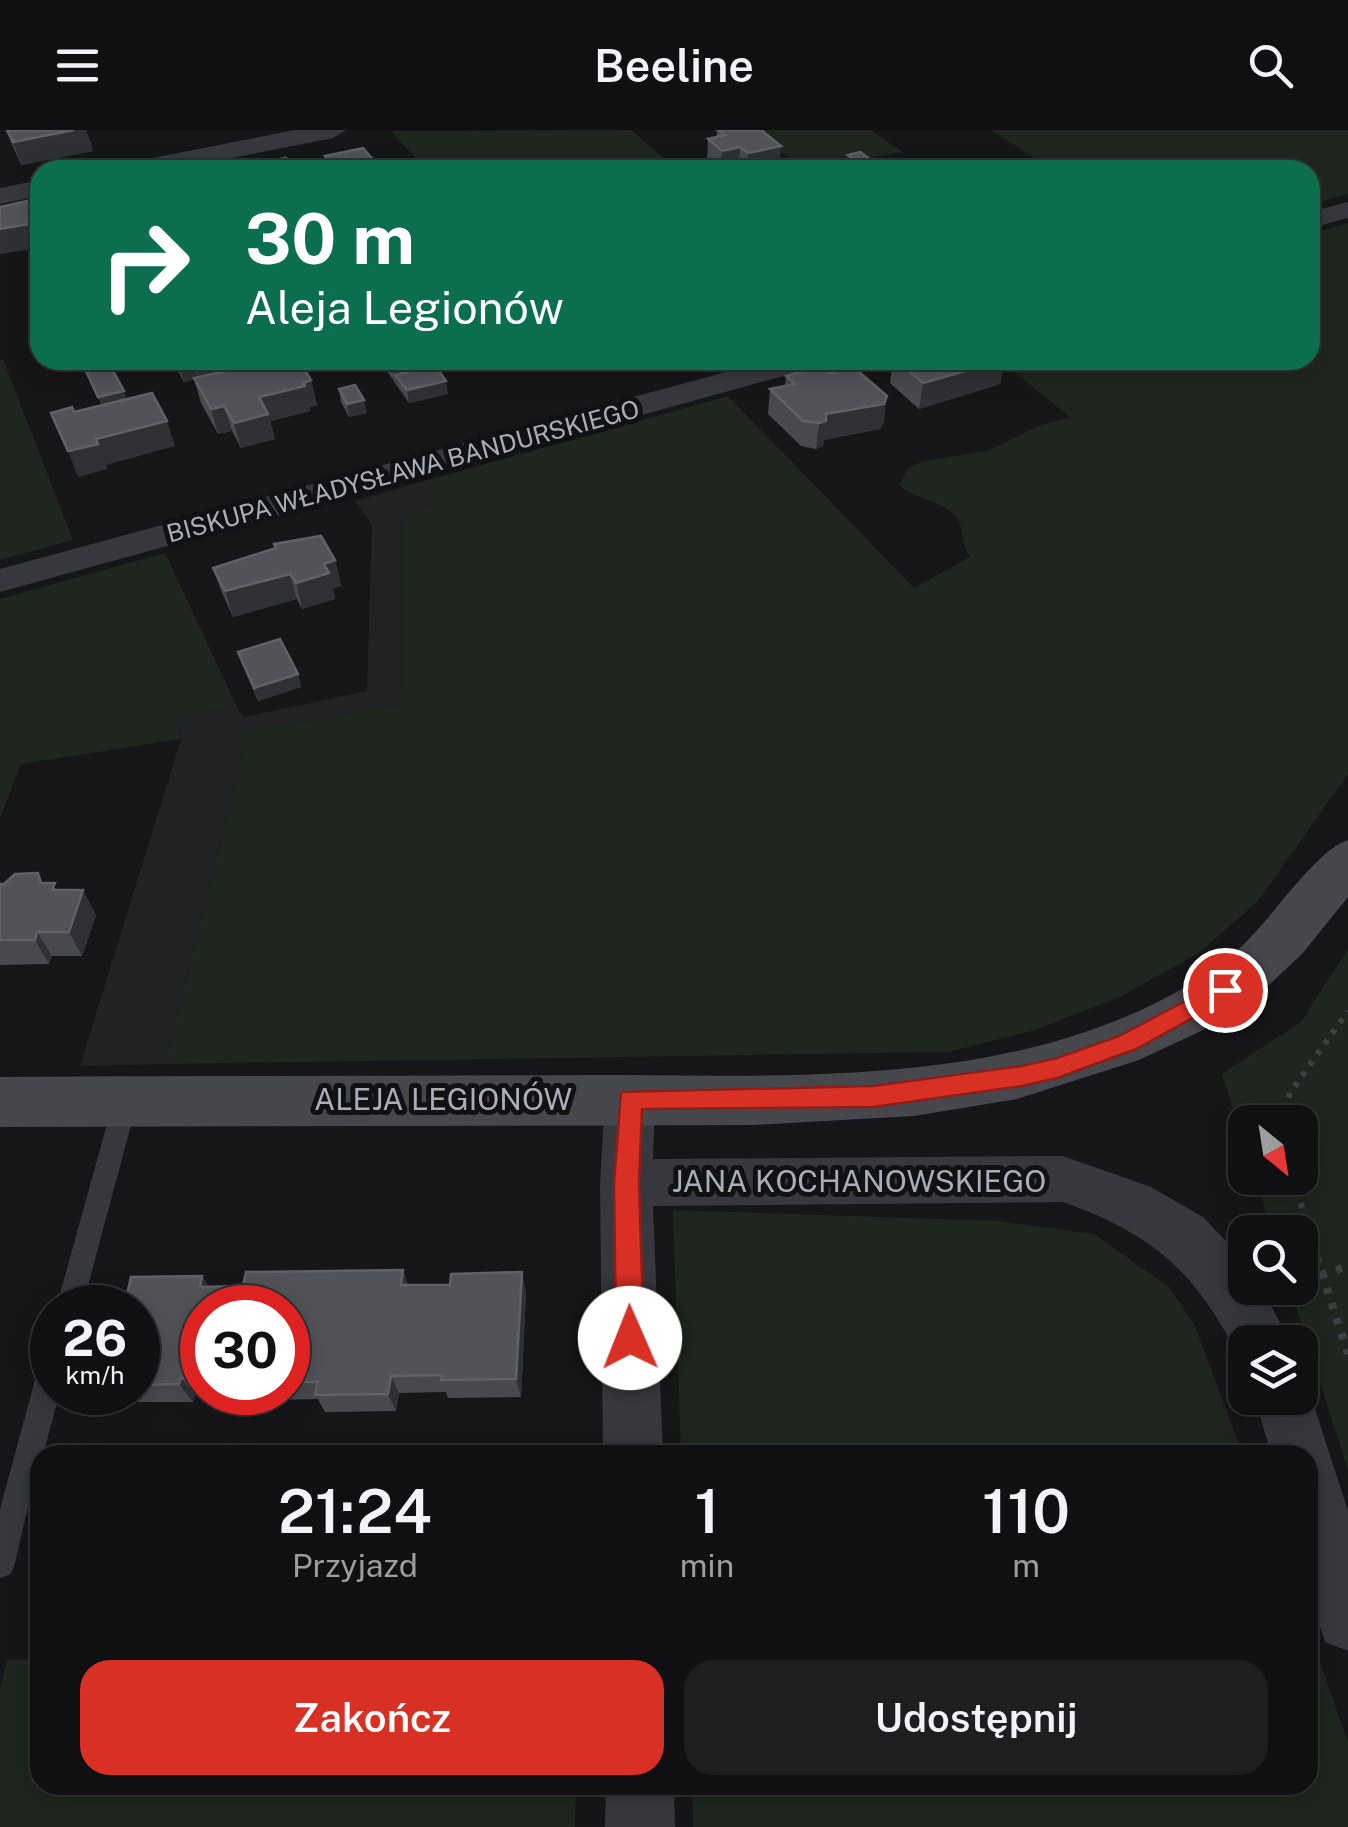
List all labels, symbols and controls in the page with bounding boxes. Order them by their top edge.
icon: menu [50,38,105,93]
icon: search [1243,38,1298,93]
text: Beeline [594,39,754,92]
text: 30 m [245,197,415,280]
icon: right [80,200,210,330]
text: Aleja Legionów [245,281,564,334]
street label: BISKUPA WŁADYSŁAWA BANDURSKIEGO [163,393,643,549]
pin [1183,948,1268,1033]
icon: arrive [1198,963,1253,1018]
street label: ALEJA LEGIONÓW [314,1081,572,1117]
north arrow [1228,1105,1318,1195]
map controls [1228,1105,1318,1415]
street label: JANA KOCHANOWSKIEGO [672,1163,1046,1199]
button: search [1228,1215,1318,1305]
speed limit sign: 30 [180,1285,310,1415]
position arrow [578,1286,682,1390]
text: 26 [63,1308,127,1367]
button: layers [1228,1325,1318,1415]
text: km/h [66,1360,124,1390]
text: 21:24 [278,1476,432,1547]
text: 1 [694,1476,720,1547]
text: 110 [982,1476,1070,1547]
text: Przyjazd [292,1547,418,1584]
text: min [680,1547,734,1584]
text: m [1012,1547,1040,1584]
button: Zakończ [80,1660,664,1775]
button: Udostępnij [684,1660,1268,1775]

